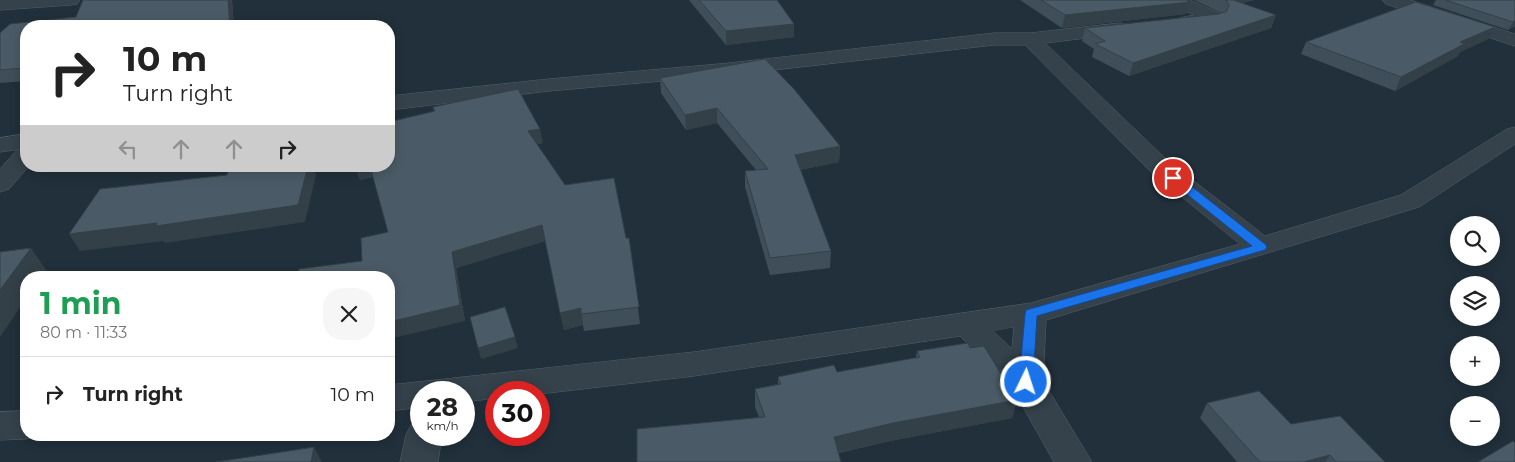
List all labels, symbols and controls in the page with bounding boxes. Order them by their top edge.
text: 10 m [123,37,207,80]
icon: right [40,40,105,105]
text: Turn right [123,80,233,107]
icon: left [114,135,142,163]
icon: ahead [167,135,195,163]
icon: ahead [220,135,248,163]
icon: right [273,135,301,163]
pin [1152,157,1194,199]
icon: arrive [1159,164,1187,192]
map controls [1450,216,1500,446]
button: search [1450,216,1500,266]
button: layers [1450,276,1500,326]
text: 1 min [40,285,121,322]
button: close [323,288,375,340]
text: 80 m · 11:33 [40,323,127,342]
button: + [1450,336,1500,386]
position arrow [999,355,1051,407]
icon: right [40,380,68,408]
speed limit sign: 30 [485,381,550,446]
text: Turn right [83,383,183,406]
text: 10 m [330,383,375,406]
text: 28 [427,392,458,422]
button: − [1450,396,1500,446]
text: km/h [426,418,459,433]

